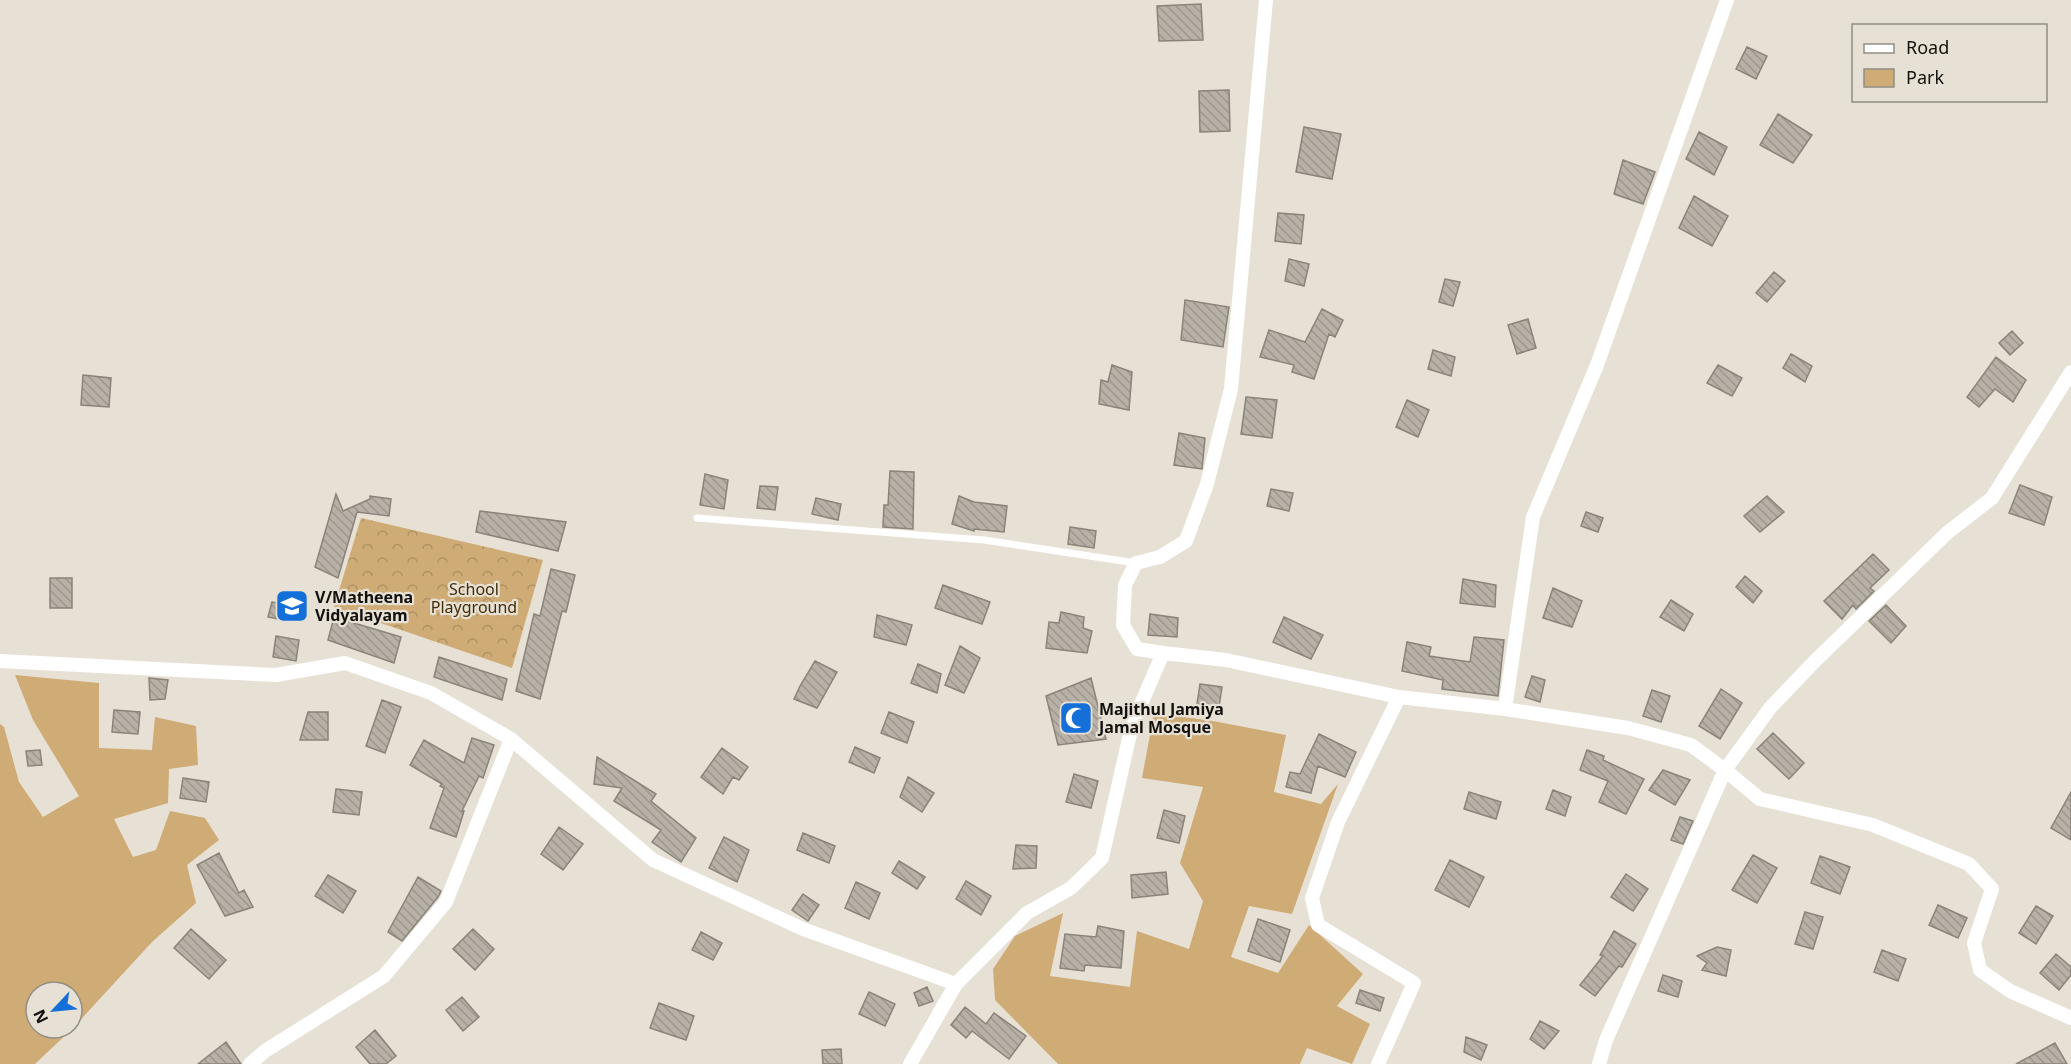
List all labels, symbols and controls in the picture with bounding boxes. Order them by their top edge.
legend [1852,24,2047,102]
text: Road [1906,35,1949,59]
text: Park [1906,65,1944,89]
park label: School Playground [431,578,517,618]
place label: V/Matheena Vidyalayam [315,586,413,626]
school or university icon: V/Matheena Vidyalayam [274,588,310,624]
place label: Majithul Jamiya Jamal Mosque [1097,698,1224,738]
mosque icon: Majithul Jamiya Jamal Mosque [1058,700,1094,736]
north arrow [24,980,84,1040]
text: N [28,1006,53,1027]

